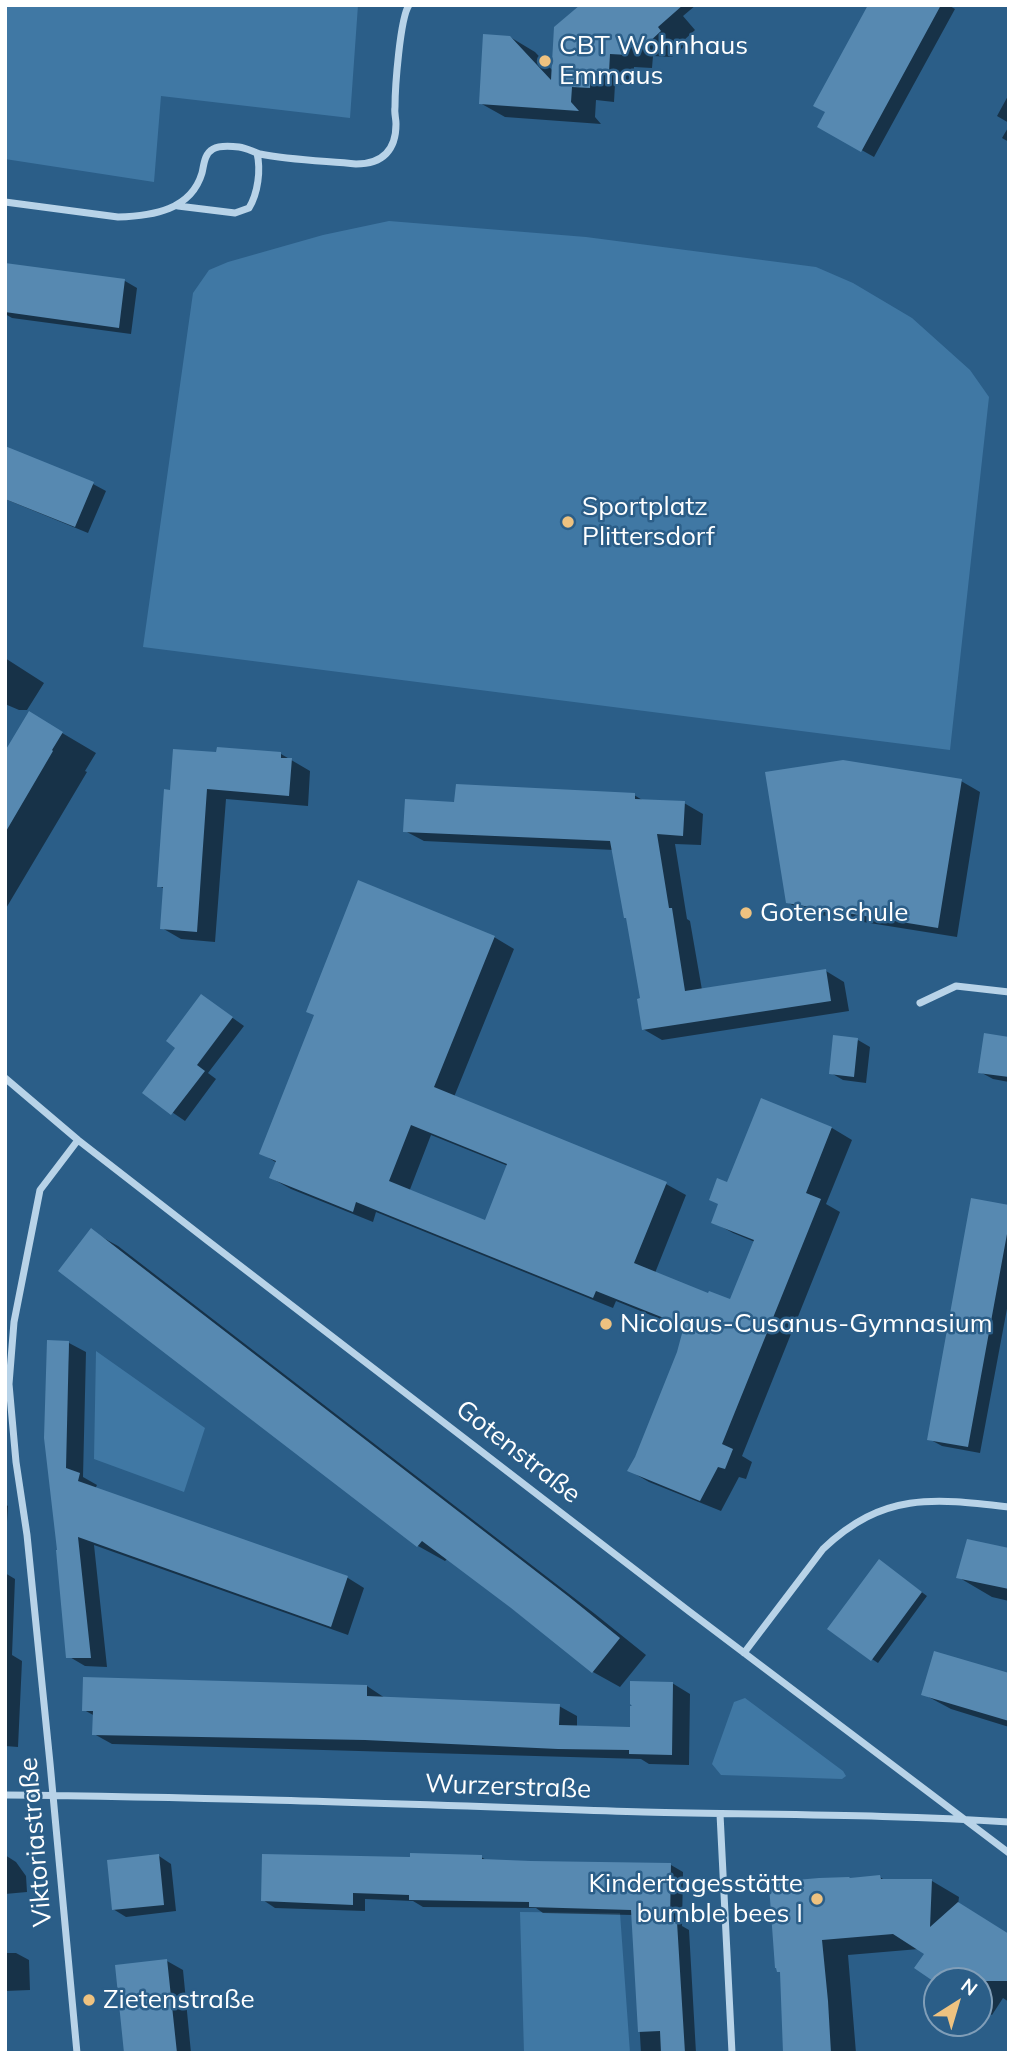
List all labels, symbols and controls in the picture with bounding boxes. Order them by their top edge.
place label: CBT Wohnhaus Emmaus [559,30,748,92]
marker: CBT Wohnhaus Emmaus [537,53,553,69]
place label: Sportplatz Plittersdorf [582,491,715,552]
marker: Sportplatz Plittersdorf [560,514,576,530]
place label: Gotenschule [760,897,908,929]
marker: Gotenschule [738,905,754,921]
place label: Nicolaus-Cusanus-Gymnasium [620,1308,993,1340]
marker: Nicolaus-Cusanus-Gymnasium [598,1316,614,1332]
street label: Gotenstraße [450,1394,586,1510]
street label: Viktoriastraße [13,1756,59,1928]
street label: Wurzerstraße [424,1769,592,1805]
place label: Kindertagesstätte bumble bees I [588,1868,803,1930]
marker: Kindertagesstätte bumble bees I [809,1891,825,1907]
north arrow [923,1967,993,2037]
text: N [956,1973,982,2001]
place label: Zietenstraße [103,1984,255,2016]
marker: Zietenstraße [81,1992,97,2008]

